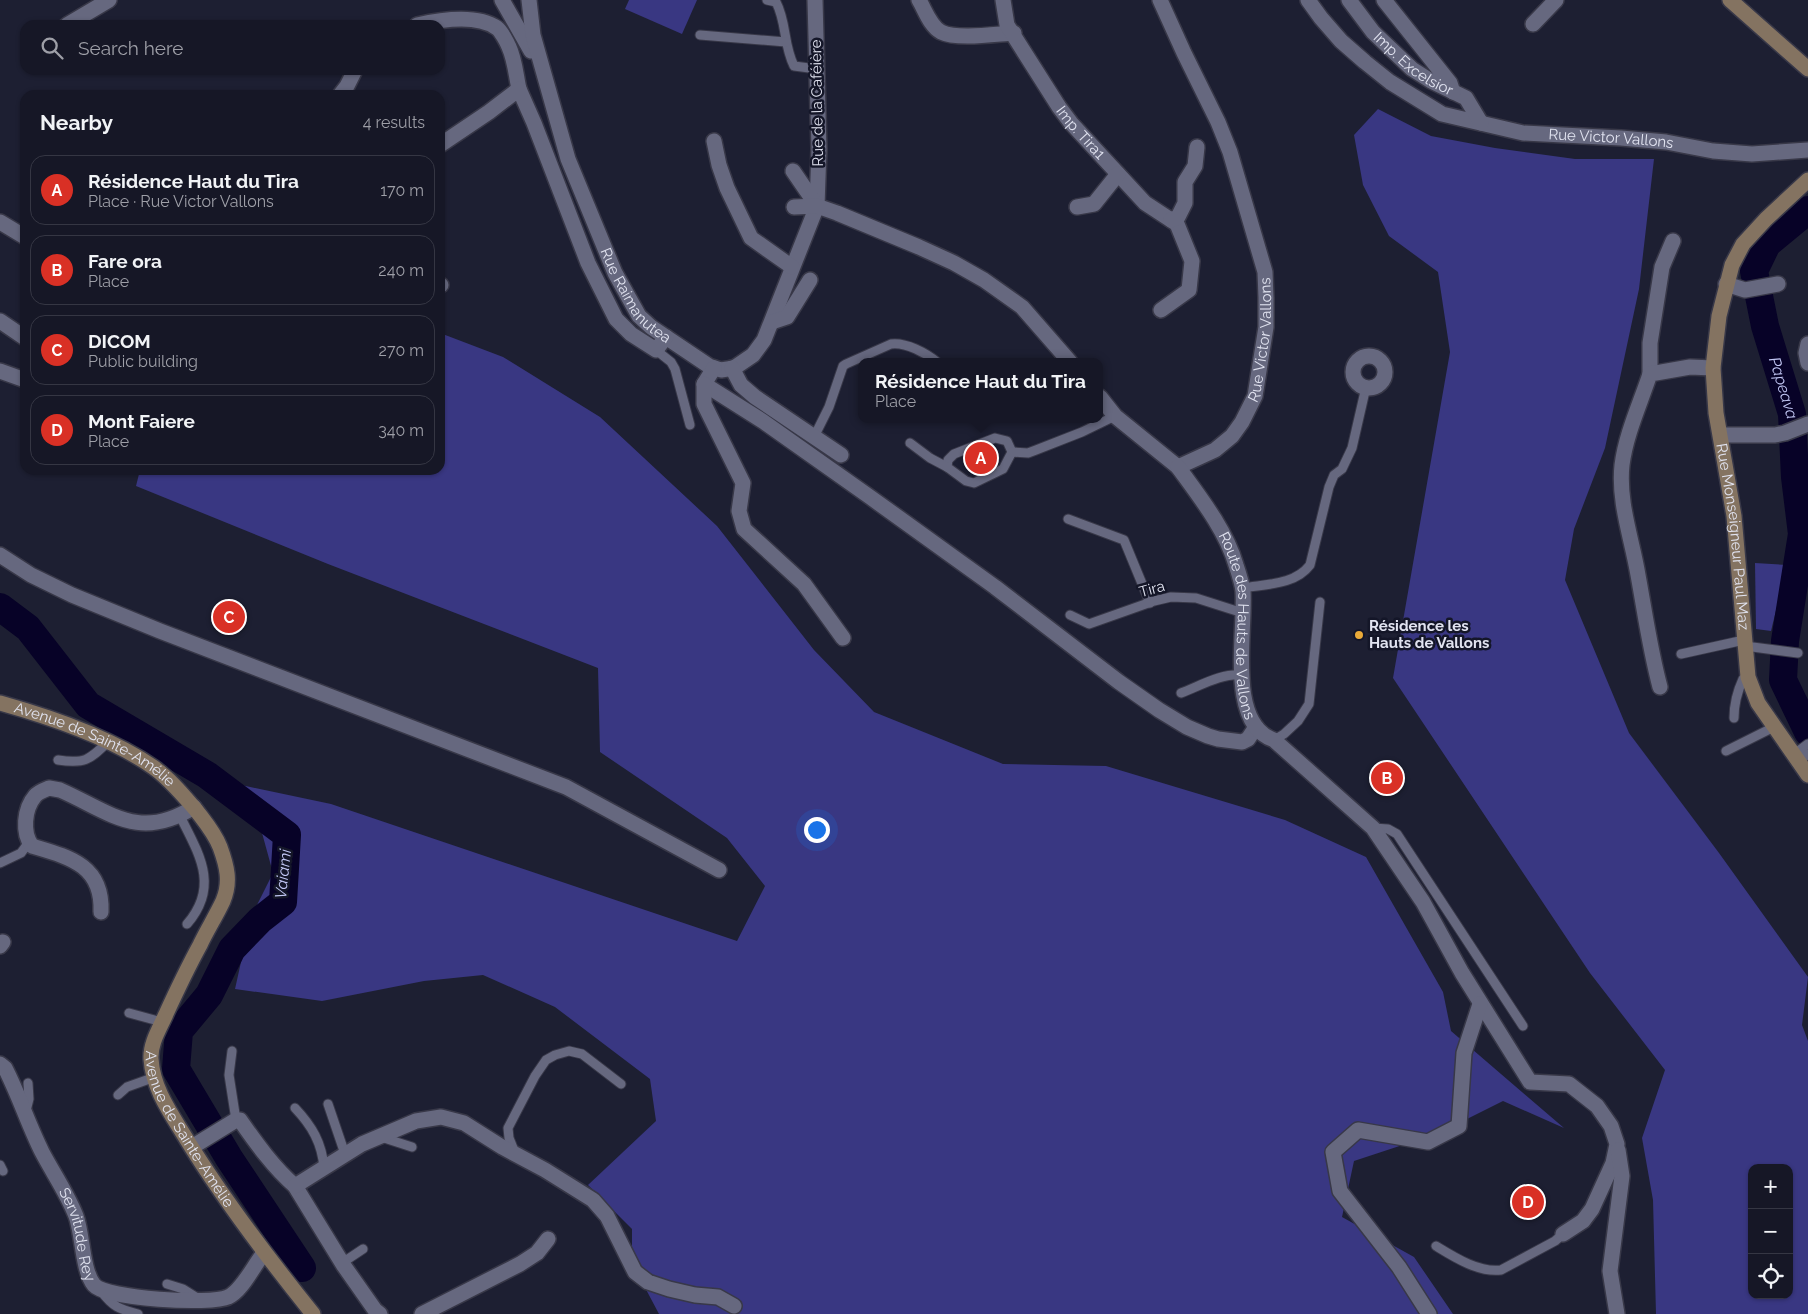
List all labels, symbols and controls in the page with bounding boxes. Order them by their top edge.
search box [20,20,445,75]
street label: Imp. Excelsior [1370,28,1457,100]
icon: search [38,34,66,62]
text: Search here [78,37,184,59]
street label: Rue de la Caféière [807,39,827,167]
street label: Imp. Tira1 [1052,102,1109,163]
text: Nearby [40,110,113,135]
text: 4 results [363,113,425,132]
street label: Rue Victor Vallons [1548,125,1675,152]
text: Résidence Haut du Tira [88,170,299,192]
text: A [52,181,62,200]
text: 170 m [380,181,424,200]
text: Place · Rue Victor Vallons [88,192,274,211]
street label: Rue Raimanutea [597,245,674,347]
text: Fare ora [88,250,162,272]
text: B [52,261,62,280]
text: 240 m [378,261,424,280]
text: Place [88,272,129,291]
street label: Rue Victor Vallons [1244,277,1275,405]
text: DICOM [88,330,151,352]
text: C [52,341,62,360]
text: 270 m [379,341,424,360]
text: Public building [88,352,198,371]
water label: Papeava [1765,354,1803,422]
popup [858,358,1103,423]
text: Résidence Haut du Tira [875,370,1086,392]
text: Place [875,392,916,411]
text: Mont Faiere [88,410,195,432]
text: D [51,421,63,440]
text: 340 m [378,421,424,440]
text: Place [88,432,129,451]
pin: A [965,439,997,477]
street label: Rue Monseigneur Paul Maz [1712,442,1753,631]
street label: Route des Hauts de Vallons [1215,529,1259,722]
street label: Tira [1137,577,1167,601]
pin: C [213,598,245,636]
place label: Résidence les Hauts de Vallons [1369,617,1489,652]
marker: Résidence les Hauts de Vallons [1353,629,1365,641]
street label: Avenue de Sainte-Amélie [12,699,179,790]
pin: B [1371,759,1403,797]
your location [804,817,830,843]
water label: Vaiami [271,848,295,900]
street label: Avenue de Sainte-Amélie [142,1051,238,1211]
map controls [1748,1164,1793,1299]
button: + [1748,1164,1793,1209]
pin: D [1512,1183,1544,1221]
street label: Servitude Rey [55,1185,99,1284]
button: − [1748,1209,1793,1254]
button: locate [1748,1254,1793,1299]

